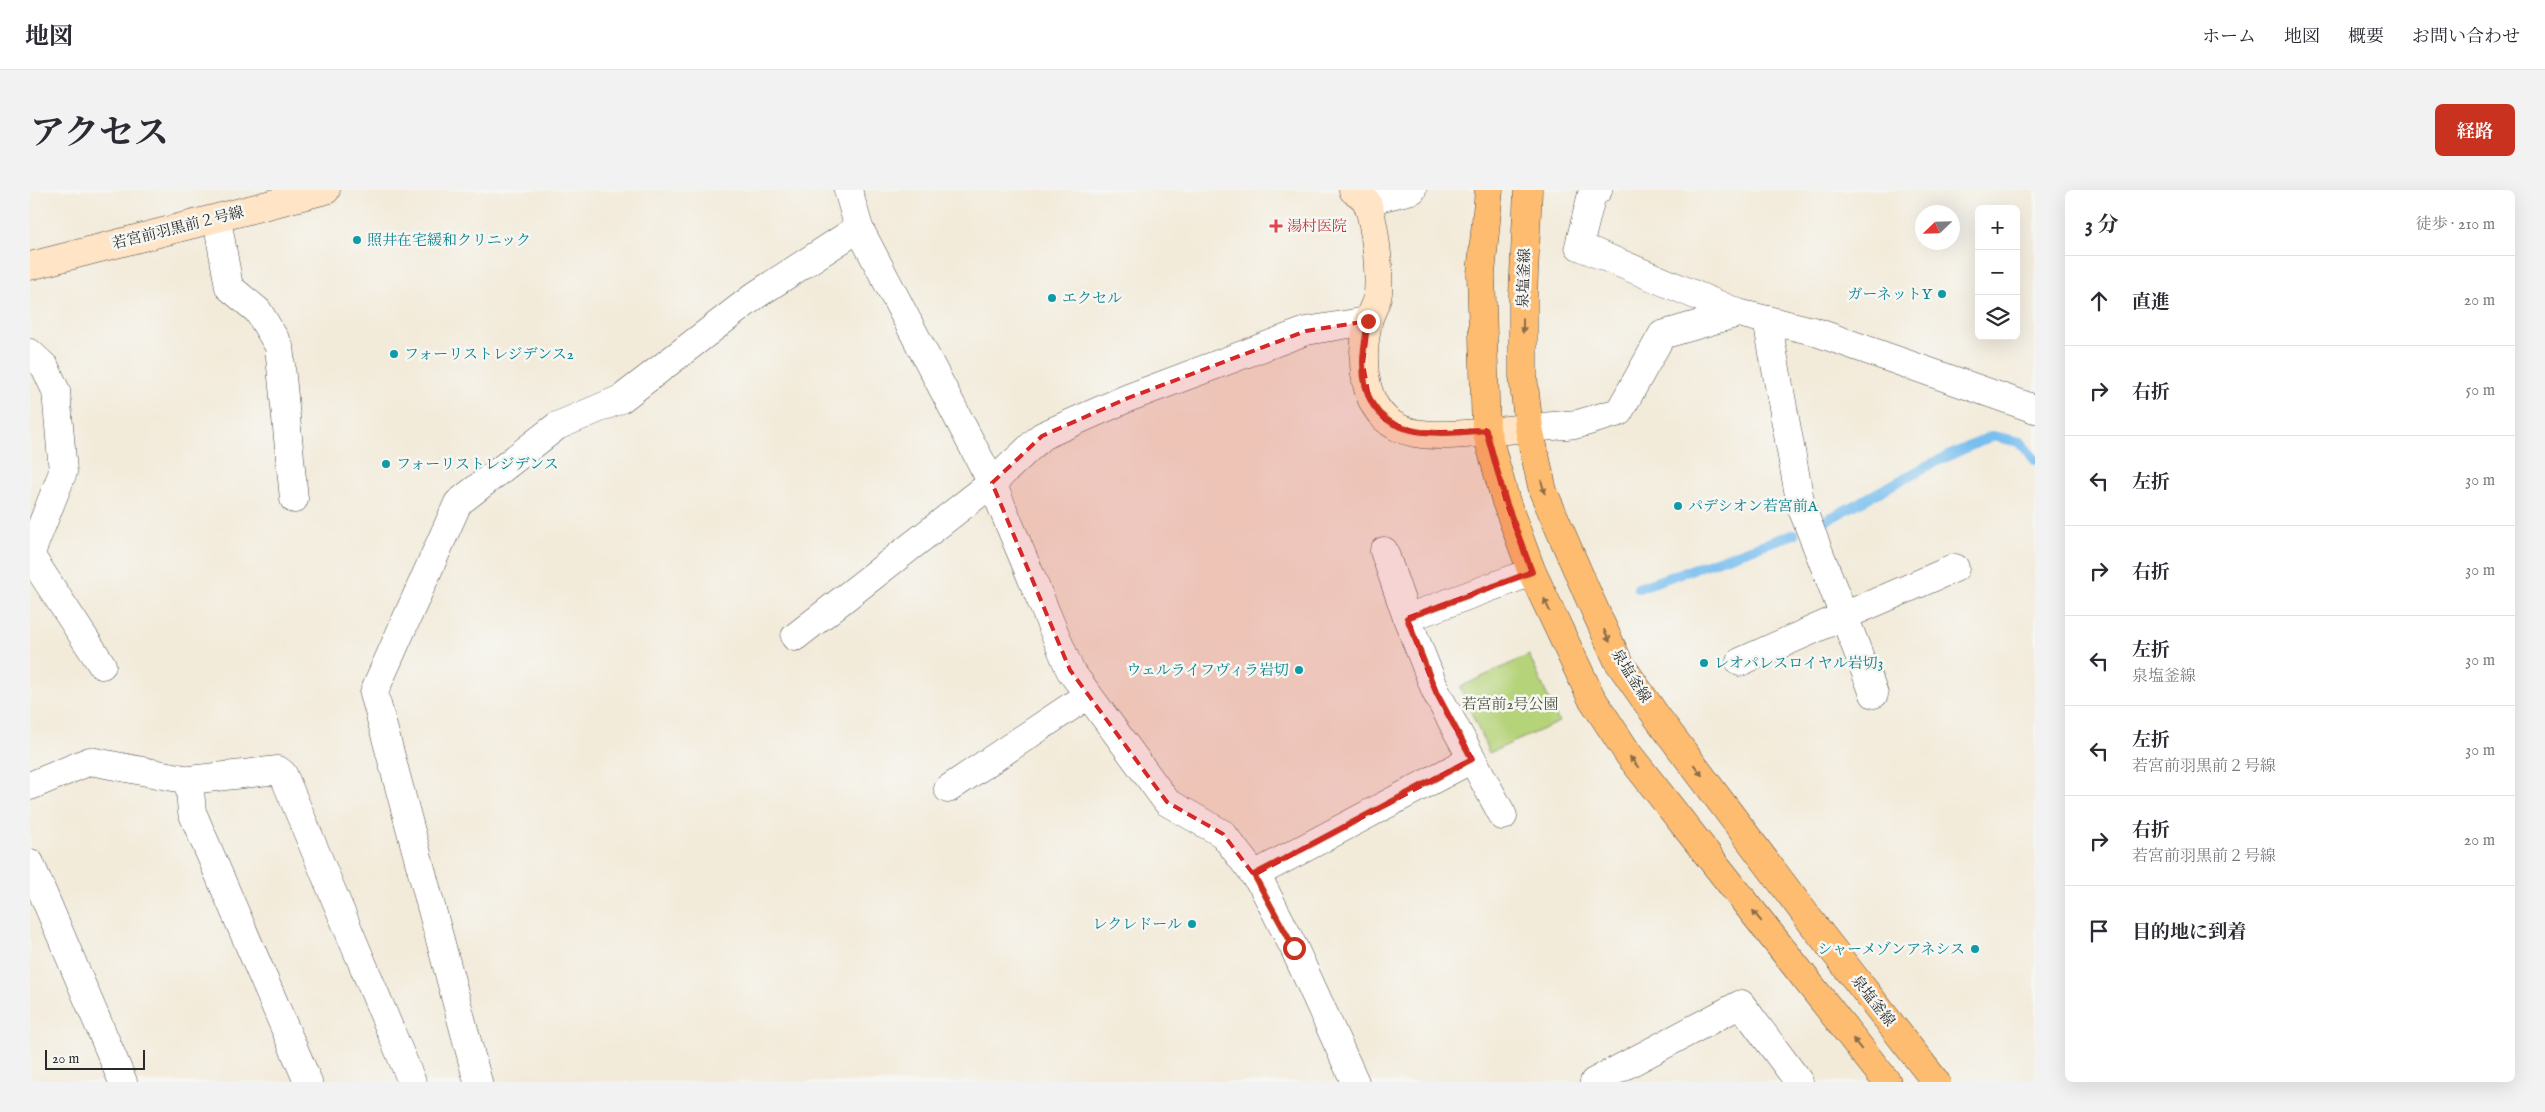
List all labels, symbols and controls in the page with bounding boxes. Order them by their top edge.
text: 地図 [25,22,73,53]
text: ホーム [2202,26,2256,49]
text: 地図 [2284,26,2320,49]
text: 概要 [2348,26,2384,49]
text: お問い合わせ [2412,26,2520,49]
button: 経路 [2435,104,2515,156]
text: アクセス [30,112,169,157]
street label: 若宮前羽黒前２号線 [110,202,246,254]
north arrow [1915,205,1960,250]
map controls [1975,205,2020,340]
button: + [1975,205,2020,250]
text: 3 分 [2085,212,2118,239]
text: 徒歩 · 210 m [2415,215,2495,235]
place label: 湯村医院 [1287,217,1347,236]
marker: 湯村医院 [1269,219,1283,233]
place label: 照井在宅緩和クリニック [367,231,531,250]
marker: 照井在宅緩和クリニック [351,234,363,246]
street label: 泉塩釜線 [1513,248,1535,308]
button: − [1975,250,2020,295]
place label: ガーネットY [1848,285,1933,304]
icon: ahead [2085,287,2113,315]
marker: ガーネットY [1936,288,1948,300]
place label: エクセル [1062,289,1122,308]
text: 直進 [2132,291,2170,315]
text: 20 m [2464,291,2495,311]
marker: エクセル [1046,292,1058,304]
button: layers [1975,295,2020,340]
route end [1357,310,1380,333]
one-way arrow [1519,318,1527,334]
place label: フォーリストレジデンス2 [404,345,574,364]
marker: フォーリストレジデンス2 [388,348,400,360]
icon: right [2085,377,2113,405]
text: 右折 [2132,381,2170,405]
text: 50 m [2466,381,2495,401]
place label: フォーリストレジデンス [396,455,559,474]
marker: フォーリストレジデンス [380,458,392,470]
icon: left [2085,467,2113,495]
text: 左折 [2132,471,2170,495]
text: 30 m [2465,471,2495,491]
one-way arrow [1539,479,1547,494]
place label: パデシオン若宮前A [1688,497,1819,516]
marker: パデシオン若宮前A [1672,500,1684,512]
icon: right [2085,557,2113,585]
text: 右折 [2132,561,2170,585]
text: 30 m [2465,561,2495,581]
one-way arrow [1543,597,1551,612]
one-way arrow [1603,629,1611,643]
text: 左折 [2132,639,2170,663]
street label: 泉塩釜線 [1607,646,1655,706]
icon: left [2085,647,2113,675]
text: 30 m [2465,651,2495,671]
place label: レオパレスロイヤル岩切3 [1714,654,1883,673]
marker: レオパレスロイヤル岩切3 [1698,657,1710,669]
place label: ウェルライフヴィラ岩切 [1126,661,1289,680]
marker: ウェルライフヴィラ岩切 [1293,664,1305,676]
text: 泉塩釜線 [2132,667,2196,687]
park label: 若宮前2号公園 [1461,695,1559,714]
text: 左折 [2132,729,2170,753]
icon: left [2085,737,2113,765]
text: 30 m [2465,741,2495,761]
one-way arrow [1628,756,1639,769]
text: 若宮前羽黒前２号線 [2132,757,2276,777]
one-way arrow [1692,763,1703,776]
text: 右折 [2132,819,2170,843]
icon: right [2085,827,2113,855]
text: 20 m [2464,831,2495,851]
text: 若宮前羽黒前２号線 [2132,847,2276,867]
one-way arrow [1752,910,1763,923]
place label: レクレドール [1093,915,1182,934]
icon: arrive [2085,917,2113,945]
marker: レクレドール [1186,918,1198,930]
text: 目的地に到着 [2132,921,2246,945]
route start [1283,937,1306,960]
place label: シャーメゾンアネシス [1818,940,1965,959]
marker: シャーメゾンアネシス [1969,943,1981,955]
street label: 泉塩釜線 [1847,972,1899,1030]
one-way arrow [1852,1038,1863,1051]
scale bar [45,1047,145,1070]
text: 20 m [52,1050,79,1068]

